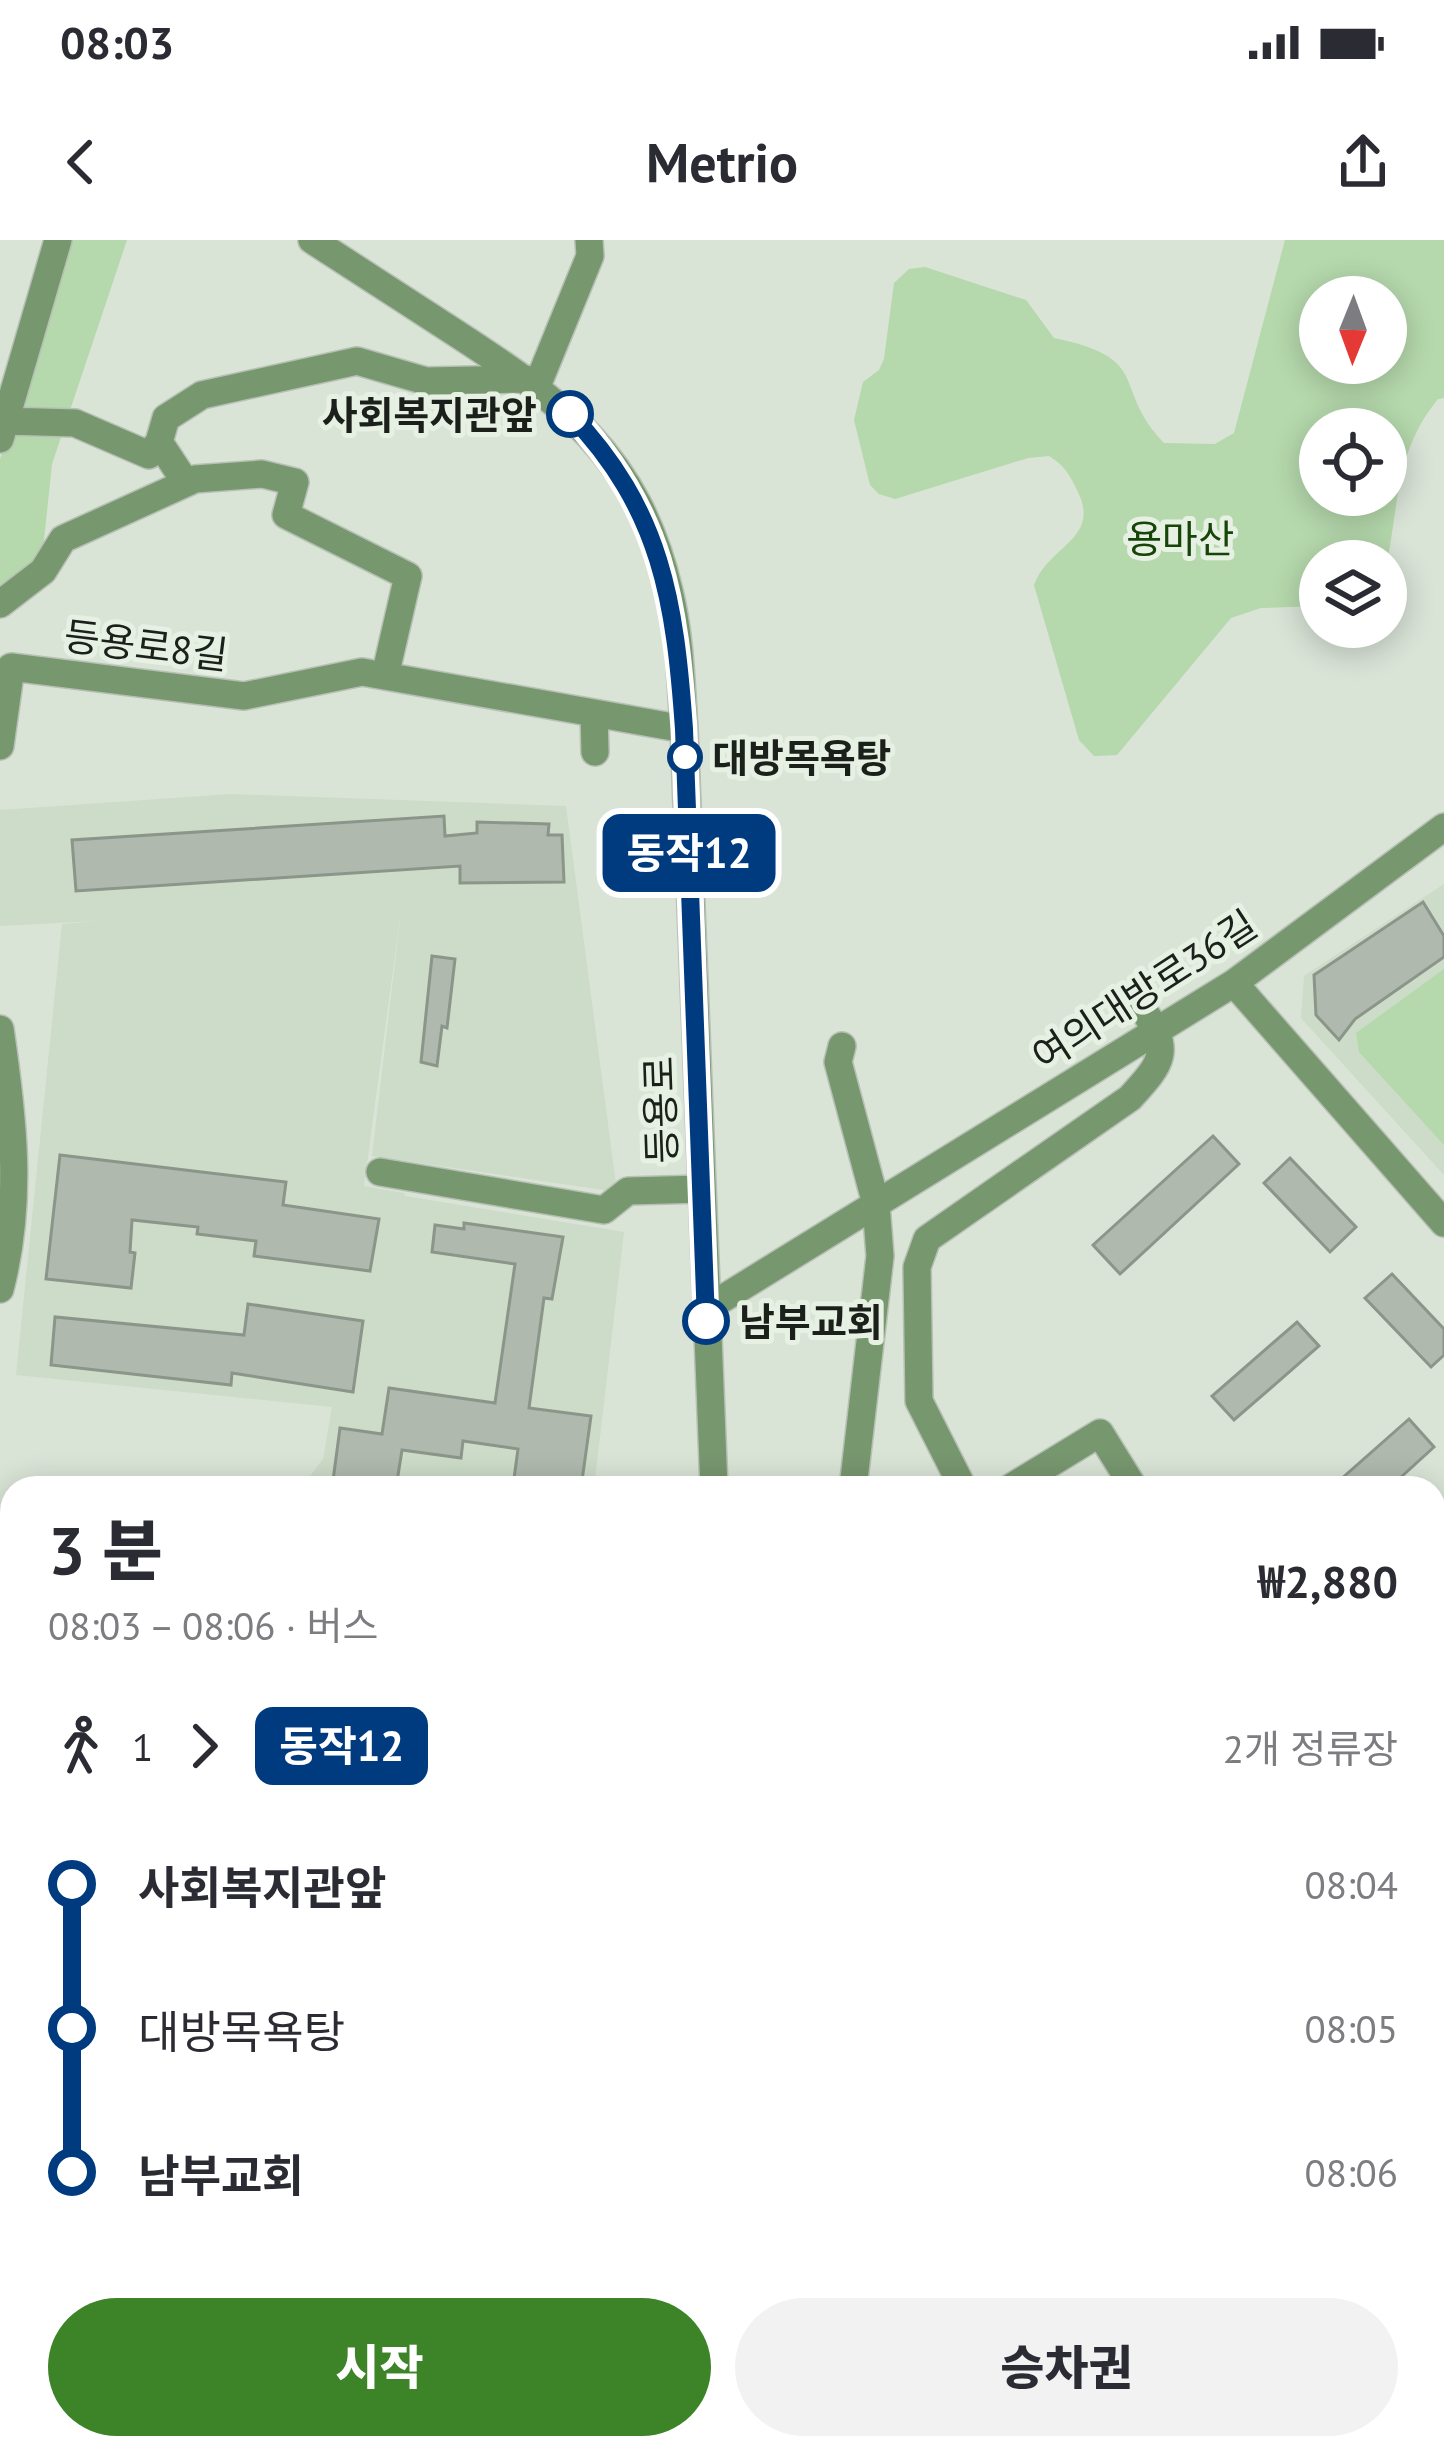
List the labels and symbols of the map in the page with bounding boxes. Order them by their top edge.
north arrow [1299,276,1407,384]
place label: 사회복지관앞 [322,389,537,440]
marker: 사회복지관앞 [548,392,592,436]
park label: 용마산 [1126,513,1234,564]
street label: 등용로8길 [61,610,231,680]
place label: 대방목욕탕 [712,732,891,783]
marker: 대방목욕탕 [669,741,701,773]
line badge: 동작12 [605,814,773,892]
street label: 여의대방로36길 [1022,898,1266,1082]
street label: 등용로 [633,1055,687,1165]
place label: 남부교회 [739,1296,883,1347]
marker: 남부교회 [684,1299,728,1343]

